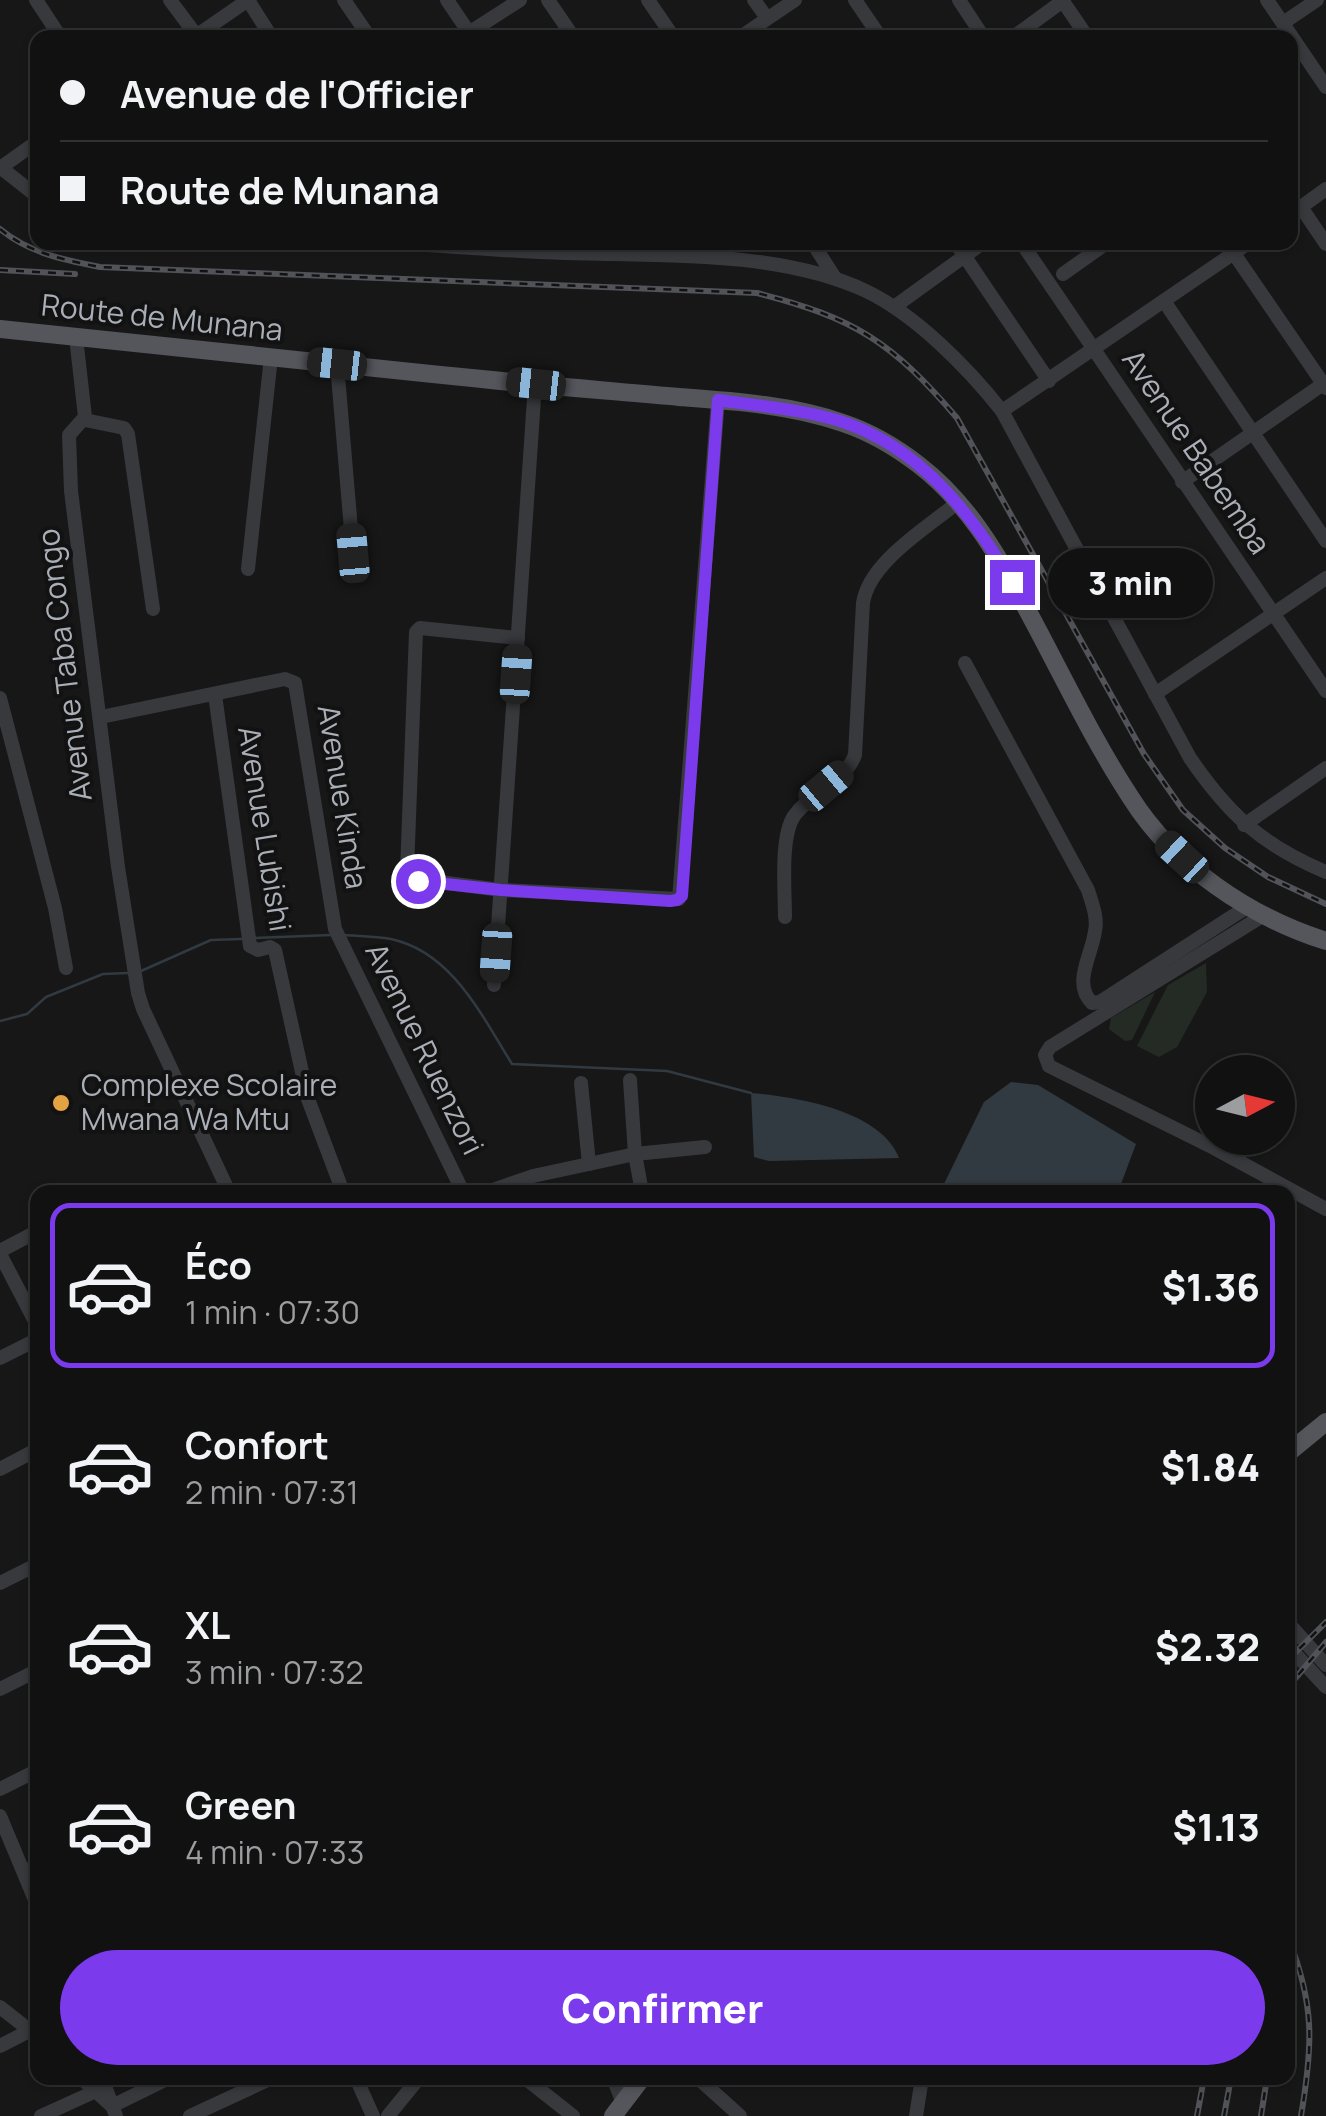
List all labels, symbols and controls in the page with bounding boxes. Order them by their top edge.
text: Avenue de l'Officier [120,67,474,119]
text: Route de Munana [120,163,440,215]
street label: Route de Munana [39,283,285,350]
street label: Avenue Babemba [1114,341,1281,561]
car [306,346,368,382]
car [505,366,567,402]
car [335,522,371,584]
street label: Avenue Taba Congo [26,527,101,804]
callout: 3 min [1047,547,1212,617]
route end [990,560,1035,605]
text: 3 min [1088,561,1173,605]
car [499,643,533,705]
street label: Avenue Kinda [309,702,378,892]
street label: Avenue Lubishi [229,723,302,934]
car [793,755,859,817]
car [1150,826,1214,888]
route start [396,859,441,904]
car [479,922,513,984]
street label: Avenue Ruenzori [356,936,494,1161]
north arrow [1195,1055,1295,1155]
map controls [1195,1055,1295,1155]
place label: Complexe Scolaire Mwana Wa Mtu [81,1064,337,1139]
marker: Complexe Scolaire Mwana Wa Mtu [50,1092,72,1114]
text: Éco [185,1238,252,1290]
icon: car [65,1241,155,1331]
text: $1.36 [1162,1260,1260,1312]
text: 1 min · 07:30 [185,1290,360,1334]
text: Confort [185,1418,329,1470]
icon: car [65,1421,155,1511]
text: $1.84 [1161,1440,1260,1492]
text: 2 min · 07:31 [185,1470,359,1514]
text: XL [185,1598,230,1650]
icon: car [65,1601,155,1691]
text: $2.32 [1155,1620,1260,1672]
text: 3 min · 07:32 [185,1650,364,1694]
text: Green [185,1778,297,1830]
icon: car [65,1781,155,1871]
text: $1.13 [1173,1800,1260,1852]
text: 4 min · 07:33 [185,1830,364,1874]
button: Confirmer [60,1950,1265,2065]

